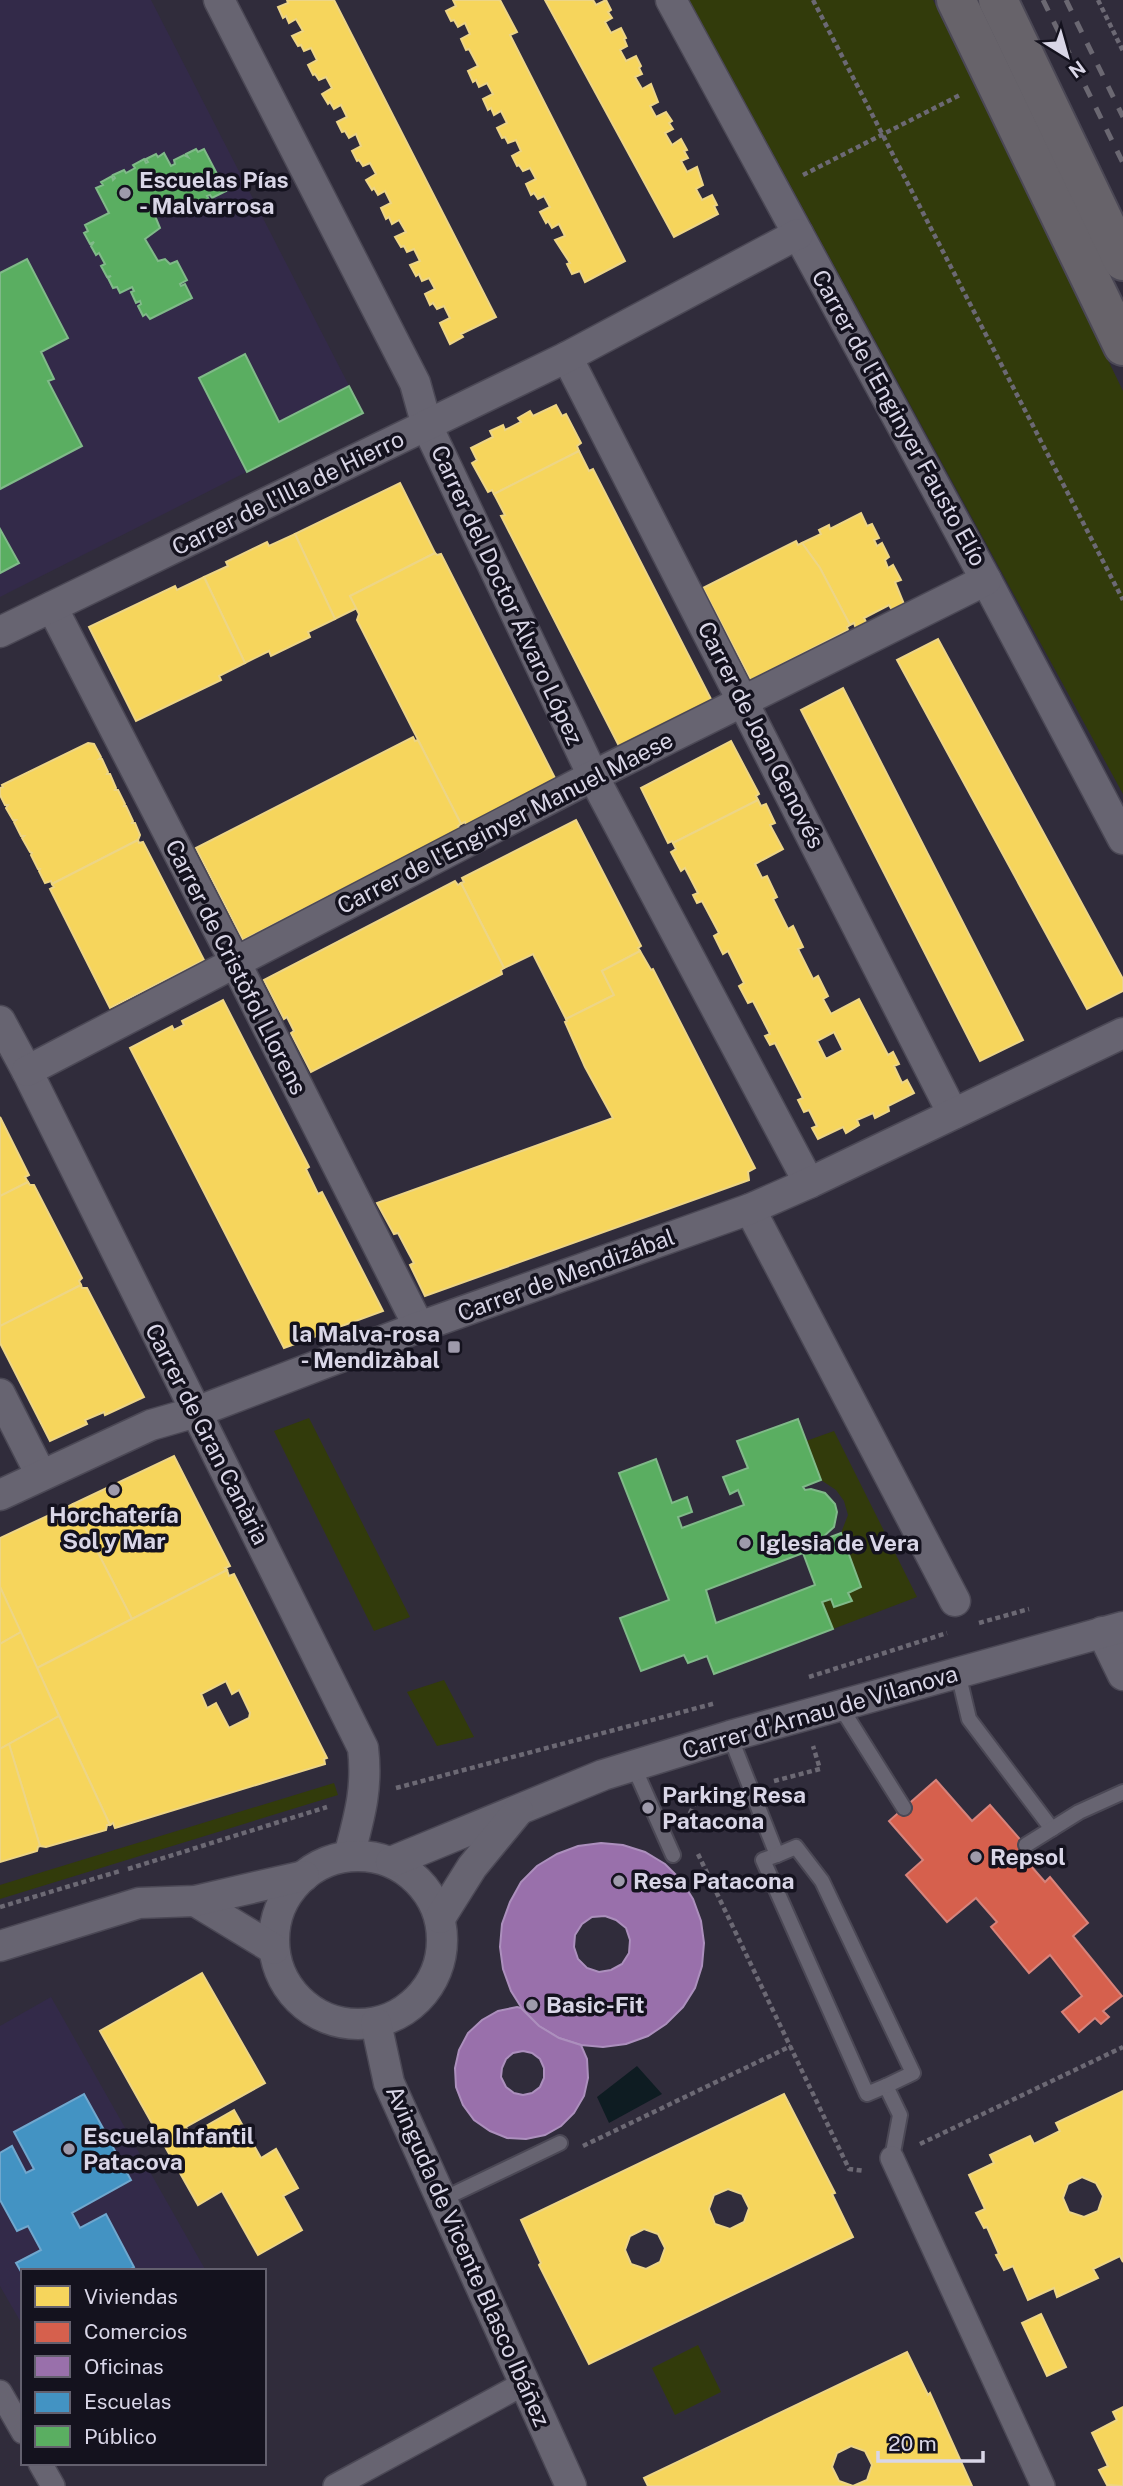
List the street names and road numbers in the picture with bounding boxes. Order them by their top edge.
street label: Carrer de l'Enginyer Fausto Elío [807,265,992,571]
street label: Carrer de l'Illa de Hierro [167,425,408,561]
street label: Carrer del Doctor Álvaro López [426,441,589,749]
street label: Carrer de Joan Genovés [692,617,830,853]
street label: Carrer de l'Enginyer Manuel Maese [332,726,677,919]
street label: Carrer de Cristòfol Llorens [160,835,313,1099]
street label: Carrer de Mendizábal [454,1223,678,1326]
street label: Carrer de Gran Canària [140,1319,275,1549]
street label: Carrer d'Arnau de Vilanova [679,1659,961,1764]
street label: Avinguda de Vicente Blasco Ibáñez [381,2081,556,2430]

